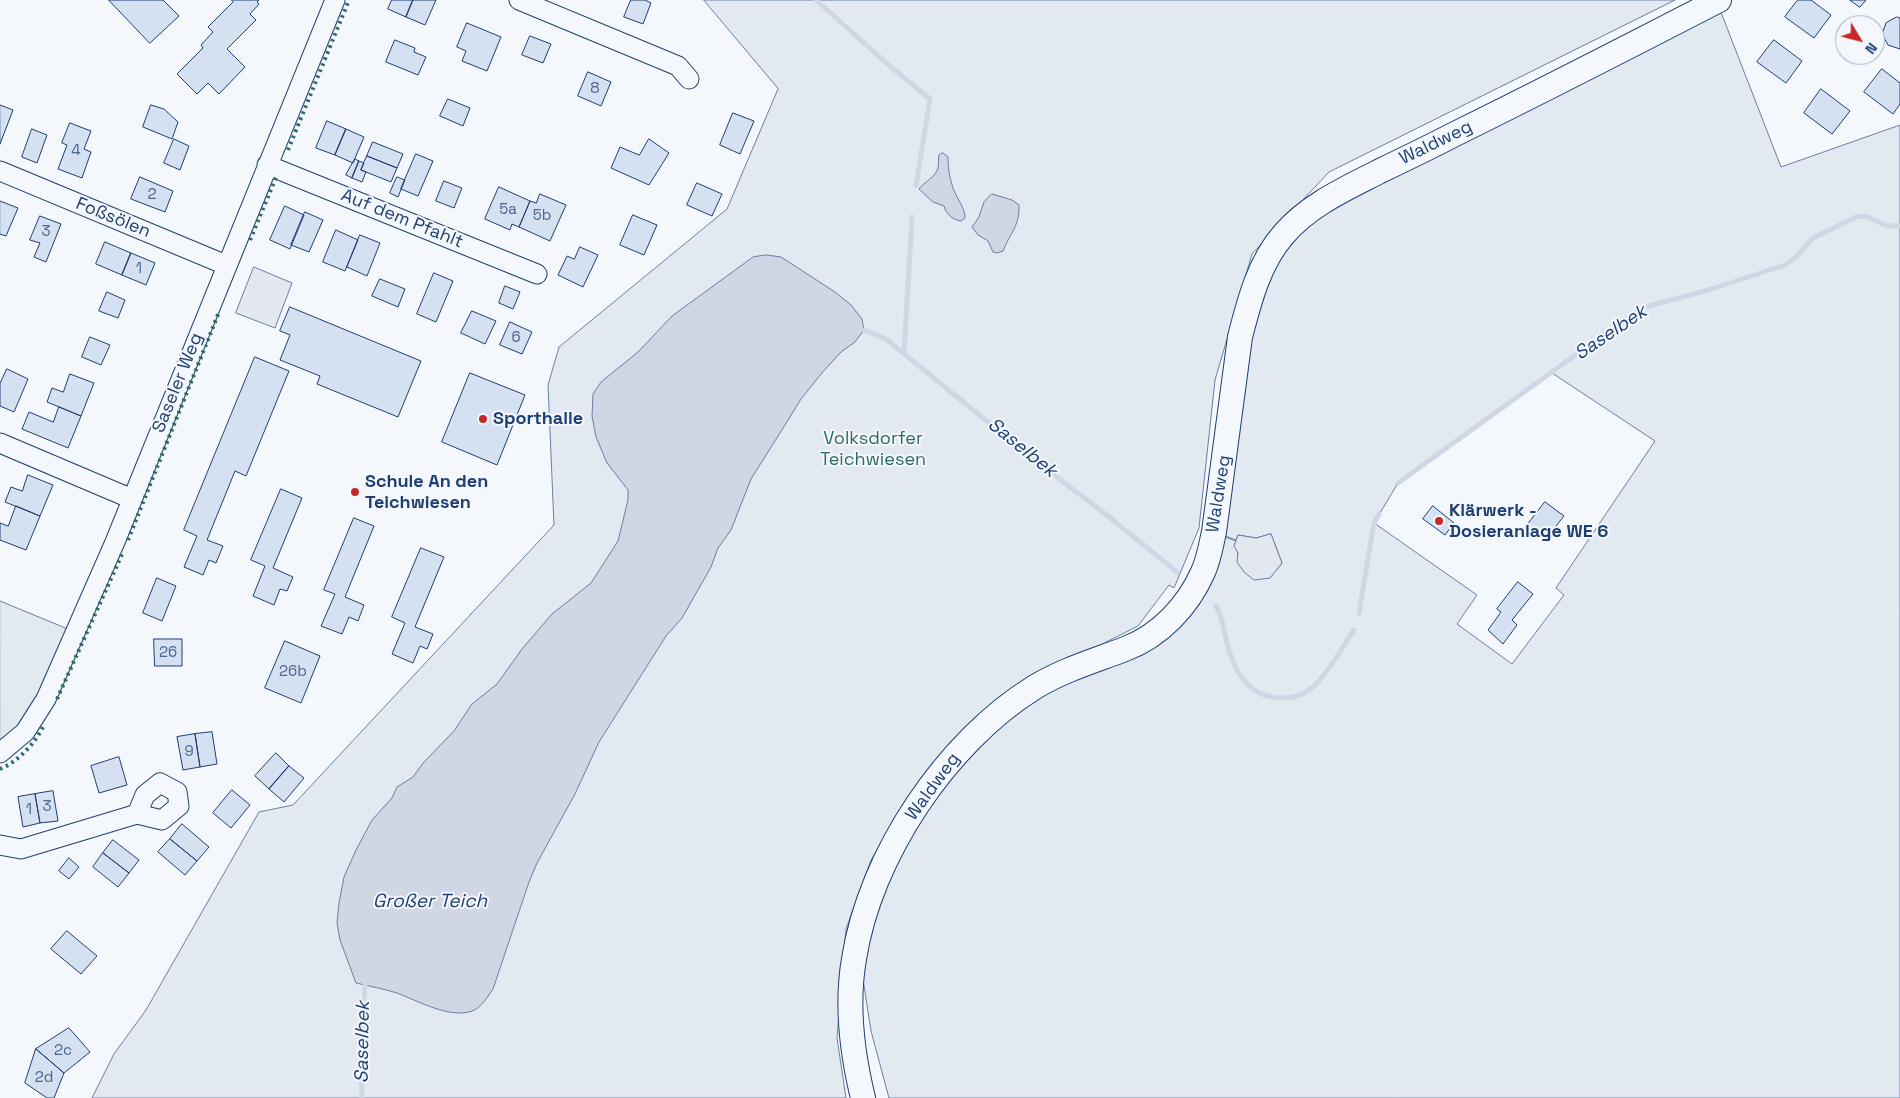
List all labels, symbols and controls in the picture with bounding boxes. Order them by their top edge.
north arrow [1835,15,1885,65]
text: N [1861,39,1881,58]
house number: 8 [590,80,600,98]
street label: Waldweg [1396,116,1476,170]
house number: 4 [71,142,81,160]
street label: Auf dem Pfahlt [338,185,466,253]
house number: 2 [147,186,157,204]
street label: Foßsölen [72,193,154,243]
house number: 5a [499,201,517,219]
house number: 5b [533,207,551,225]
house number: 3 [41,223,51,241]
house number: 1 [136,260,142,278]
water label: Saselbek [1571,301,1651,365]
house number: 6 [511,329,521,347]
street label: Saseler Weg [148,330,208,436]
place label: Sporthalle [493,408,583,430]
marker: Sporthalle [477,413,489,425]
water label: Saselbek [983,413,1061,483]
park label: Volksdorfer Teichwiesen [820,428,926,470]
street label: Waldweg [1202,454,1236,534]
place label: Schule An den Teichwiesen [365,471,488,514]
marker: Schule An den Teichwiesen [349,486,361,498]
place label: Klärwerk - Dosieranlage WE 6 [1449,500,1608,542]
marker: Klärwerk - Dosieranlage WE 6 [1433,515,1445,527]
house number: 26 [159,644,177,662]
house number: 26b [279,663,307,681]
house number: 9 [184,743,194,761]
street label: Waldweg [901,749,965,825]
house number: 3 [42,798,52,816]
house number: 1 [26,801,32,819]
water label: Großer Teich [373,891,487,913]
water label: Saselbek [351,1001,375,1083]
house number: 2c [54,1042,72,1060]
house number: 2d [35,1069,53,1087]

